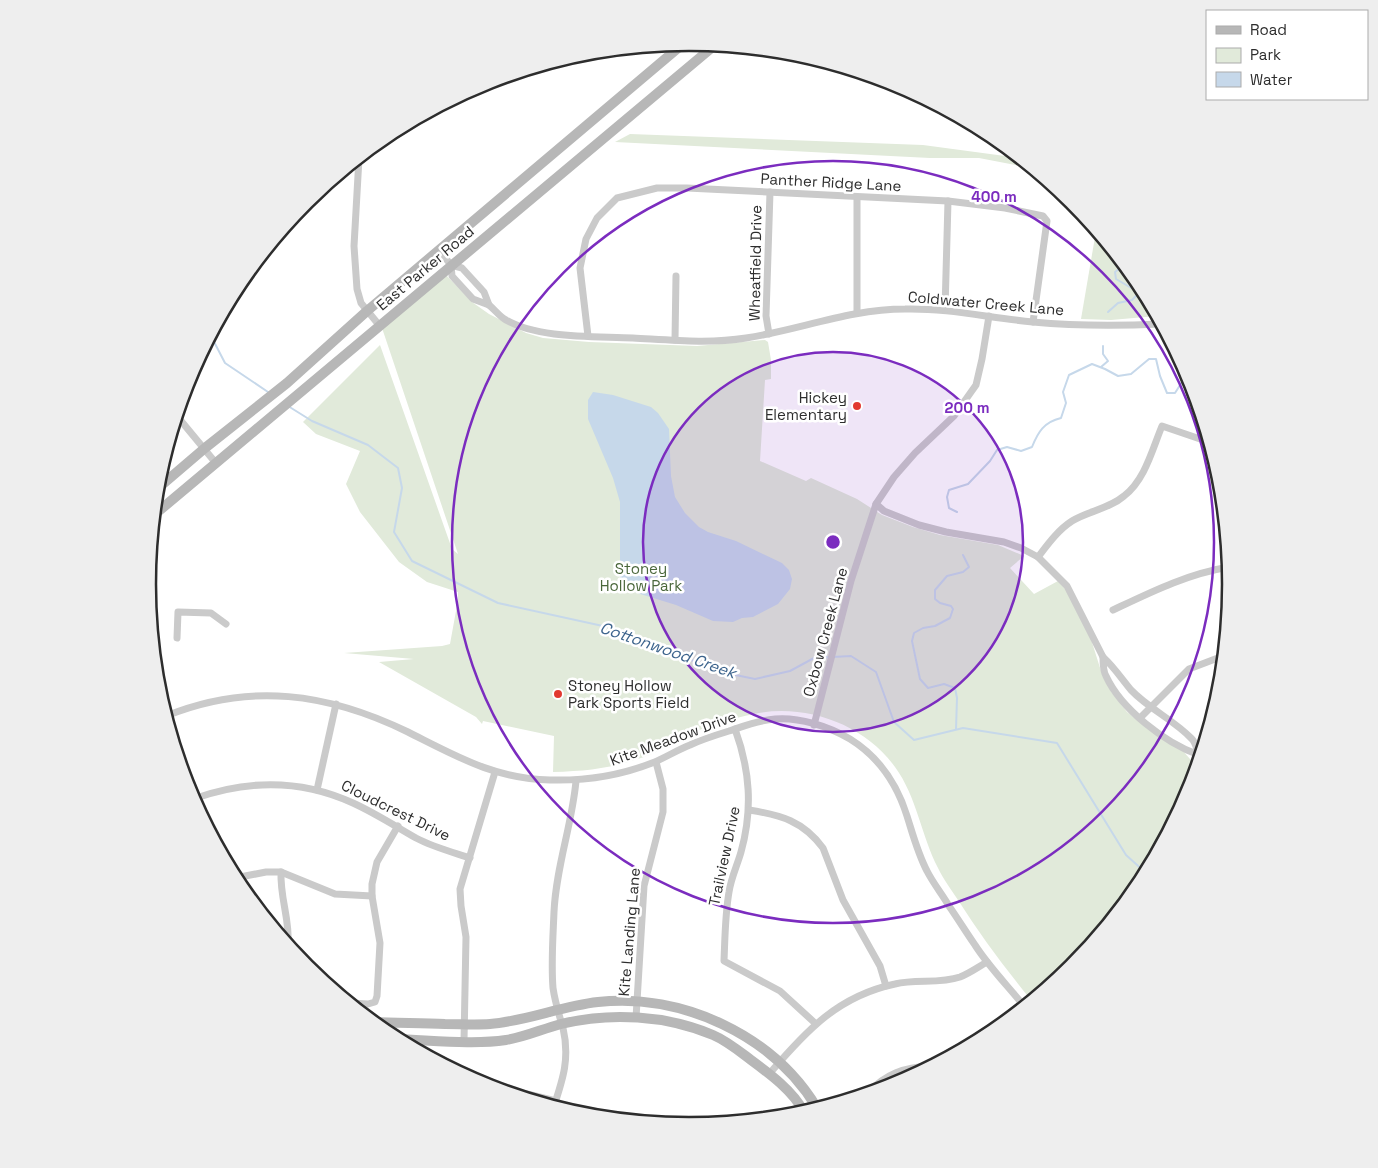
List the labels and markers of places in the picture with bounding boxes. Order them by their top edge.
place label: Hickey Elementary [765,388,847,424]
marker: Hickey Elementary [851,400,863,412]
centre of rings [824,533,842,551]
place label: Stoney Hollow Park Sports Field [568,676,689,712]
marker: Stoney Hollow Park Sports Field [552,688,564,700]

